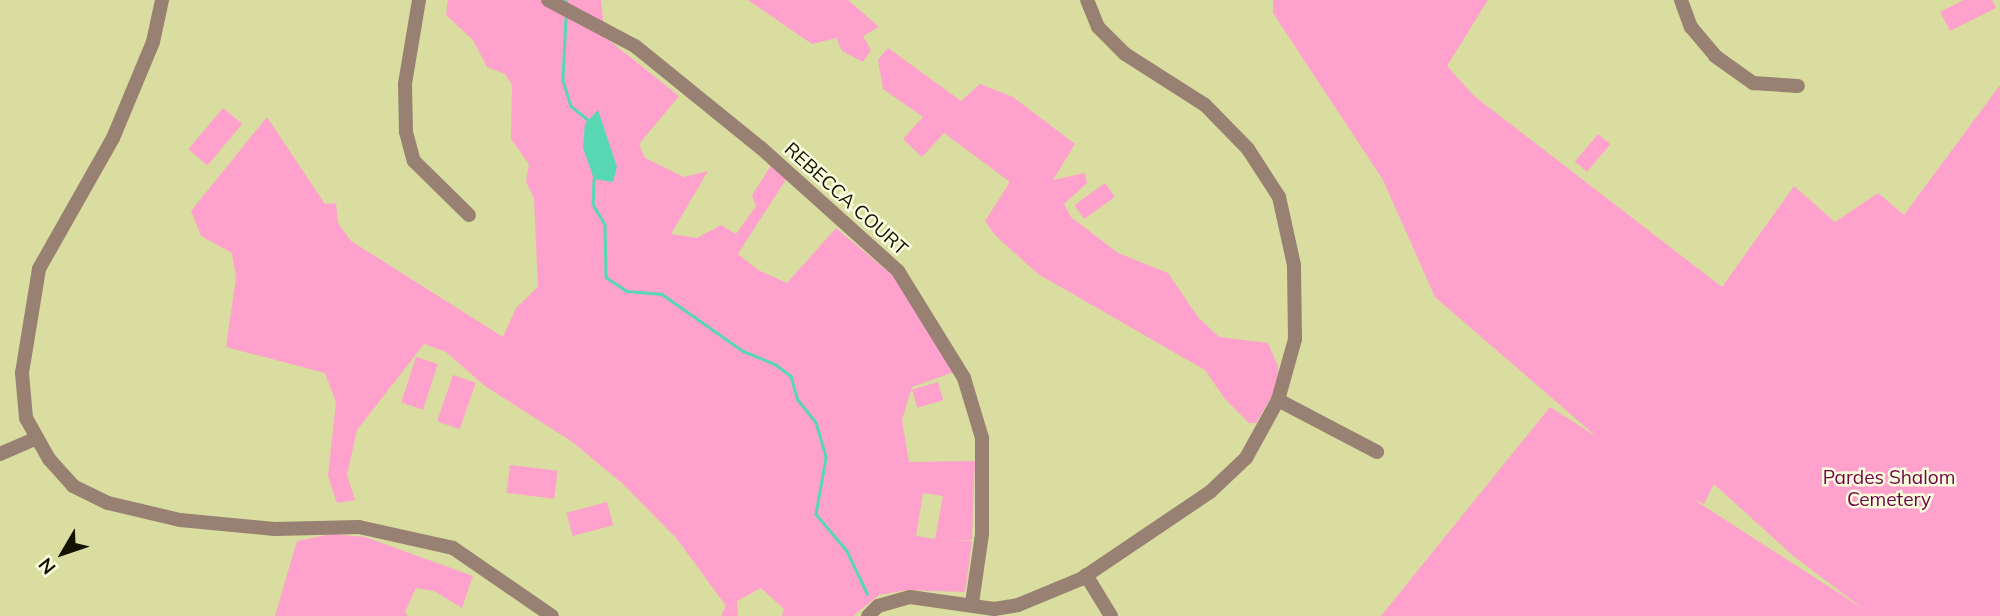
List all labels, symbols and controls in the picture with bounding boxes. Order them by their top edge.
street label: REBECCA COURT [780,138,912,260]
park label: Pardes Shalom Cemetery [1823,467,1955,511]
north arrow [28,518,98,588]
text: N [33,553,61,579]

